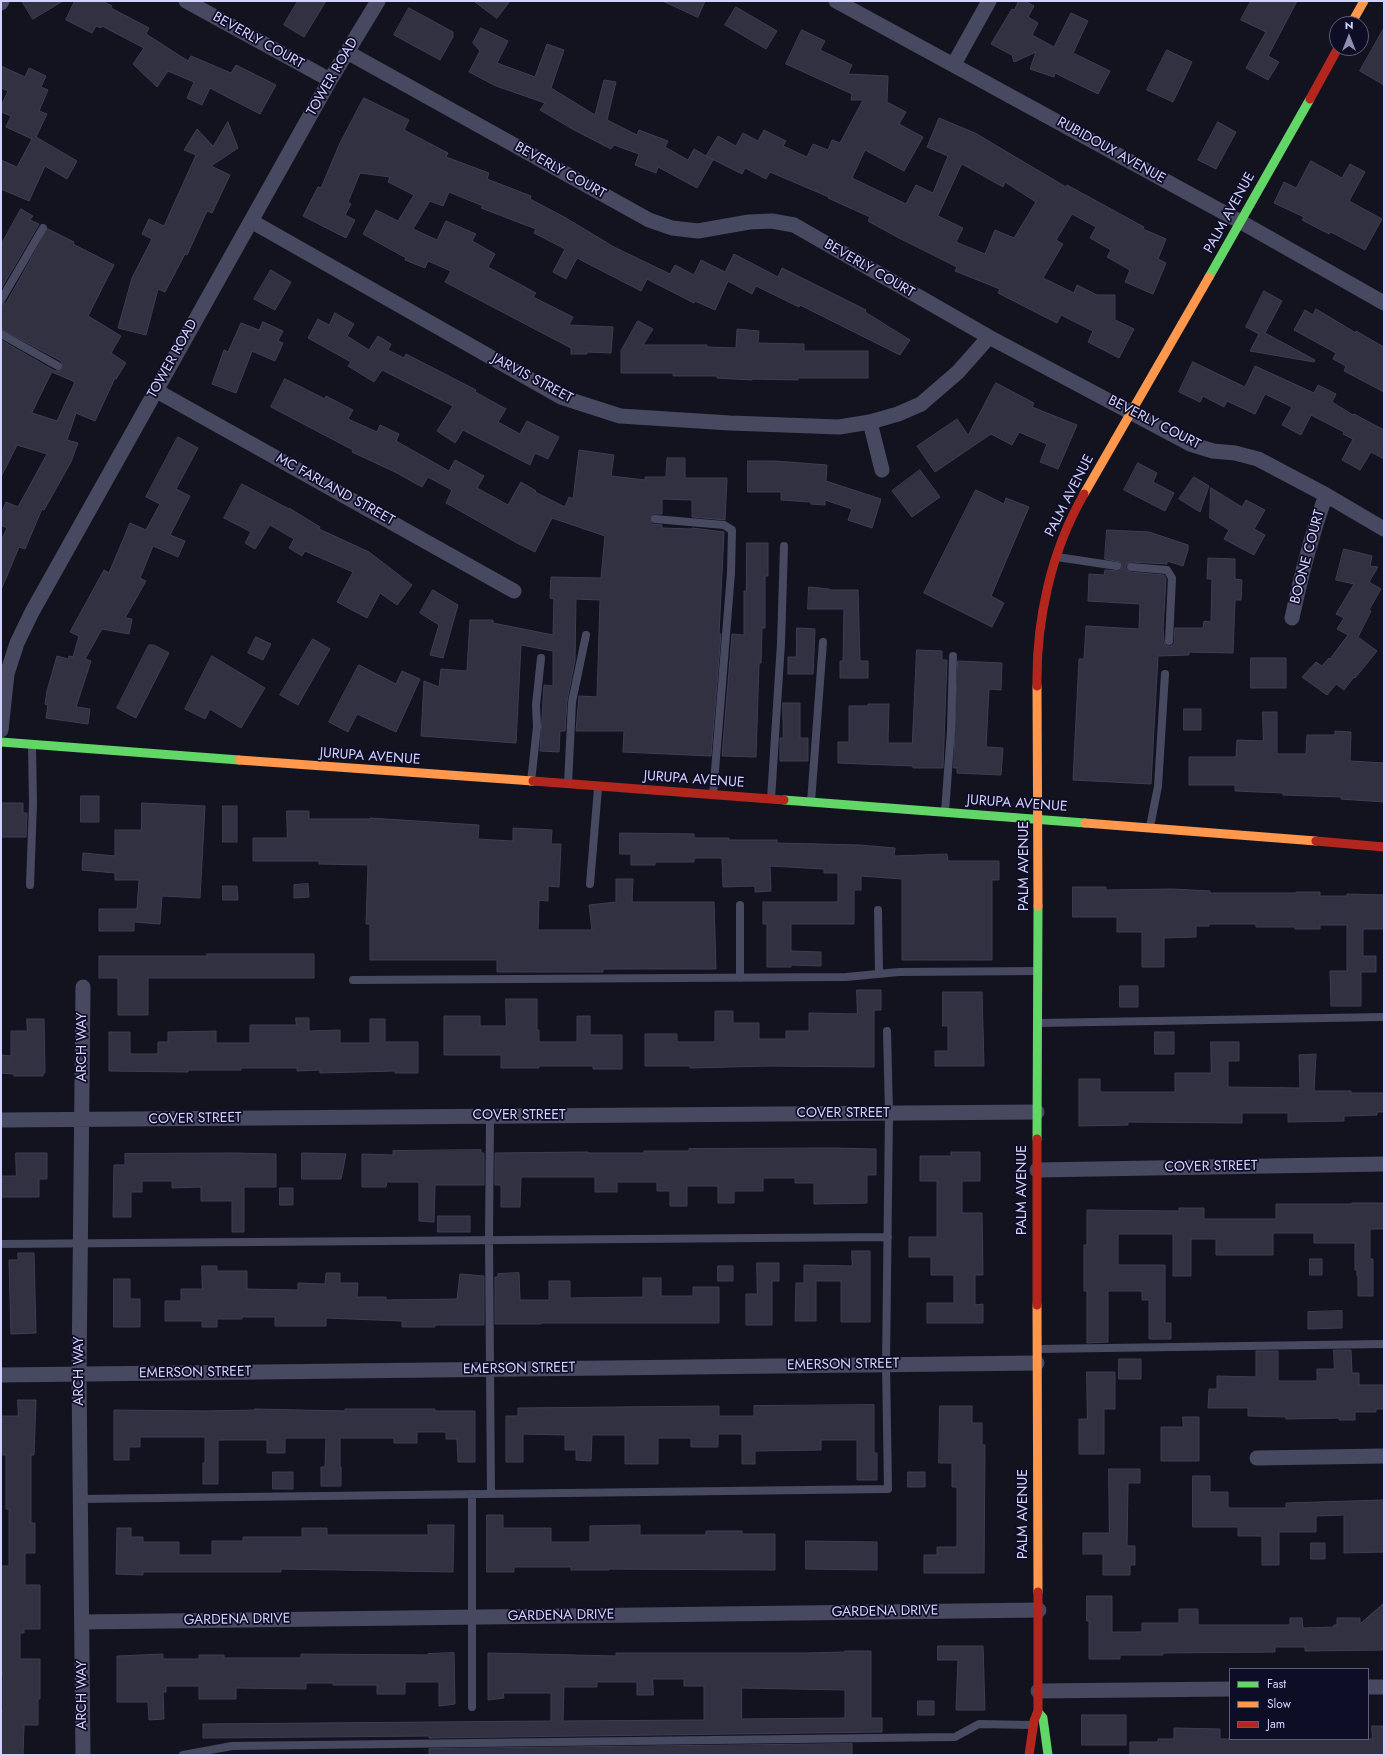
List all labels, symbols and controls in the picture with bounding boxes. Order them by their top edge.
street label: BEVERLY COURT [210,9,306,73]
north arrow [1329,16,1369,56]
text: N [1345,17,1353,33]
street label: TOWER ROAD [304,35,362,119]
street label: RUBIDOUX AVENUE [1054,114,1168,188]
street label: BEVERLY COURT [512,139,608,203]
street label: PALM AVENUE [1201,170,1259,256]
street label: BEVERLY COURT [821,236,917,302]
street label: TOWER ROAD [144,317,202,401]
street label: JARVIS STREET [489,351,575,407]
street label: BEVERLY COURT [1105,392,1203,454]
street label: MC FARLAND STREET [273,450,397,530]
street label: PALM AVENUE [1042,452,1098,540]
street label: BOONE COURT [1287,508,1329,606]
street label: JURUPA AVENUE [319,745,421,769]
street label: JURUPA AVENUE [643,768,745,792]
street label: JURUPA AVENUE [966,792,1068,816]
street label: PALM AVENUE [1017,821,1033,911]
street label: ARCH WAY [75,1012,91,1082]
street label: COVER STREET [796,1106,890,1122]
street label: COVER STREET [472,1108,566,1124]
street label: COVER STREET [148,1110,242,1128]
street label: PALM AVENUE [1015,1145,1031,1235]
street label: COVER STREET [1164,1158,1258,1176]
street label: ARCH WAY [72,1336,88,1406]
street label: EMERSON STREET [787,1356,899,1374]
street label: EMERSON STREET [463,1360,575,1378]
street label: EMERSON STREET [139,1364,251,1382]
street label: PALM AVENUE [1016,1469,1032,1559]
street label: GARDENA DRIVE [831,1603,939,1621]
street label: GARDENA DRIVE [507,1607,615,1625]
street label: GARDENA DRIVE [183,1611,291,1629]
street label: ARCH WAY [75,1660,91,1730]
legend [1229,1668,1369,1740]
text: Fast [1267,1675,1286,1693]
text: Slow [1267,1695,1291,1713]
text: Jam [1267,1715,1285,1733]

